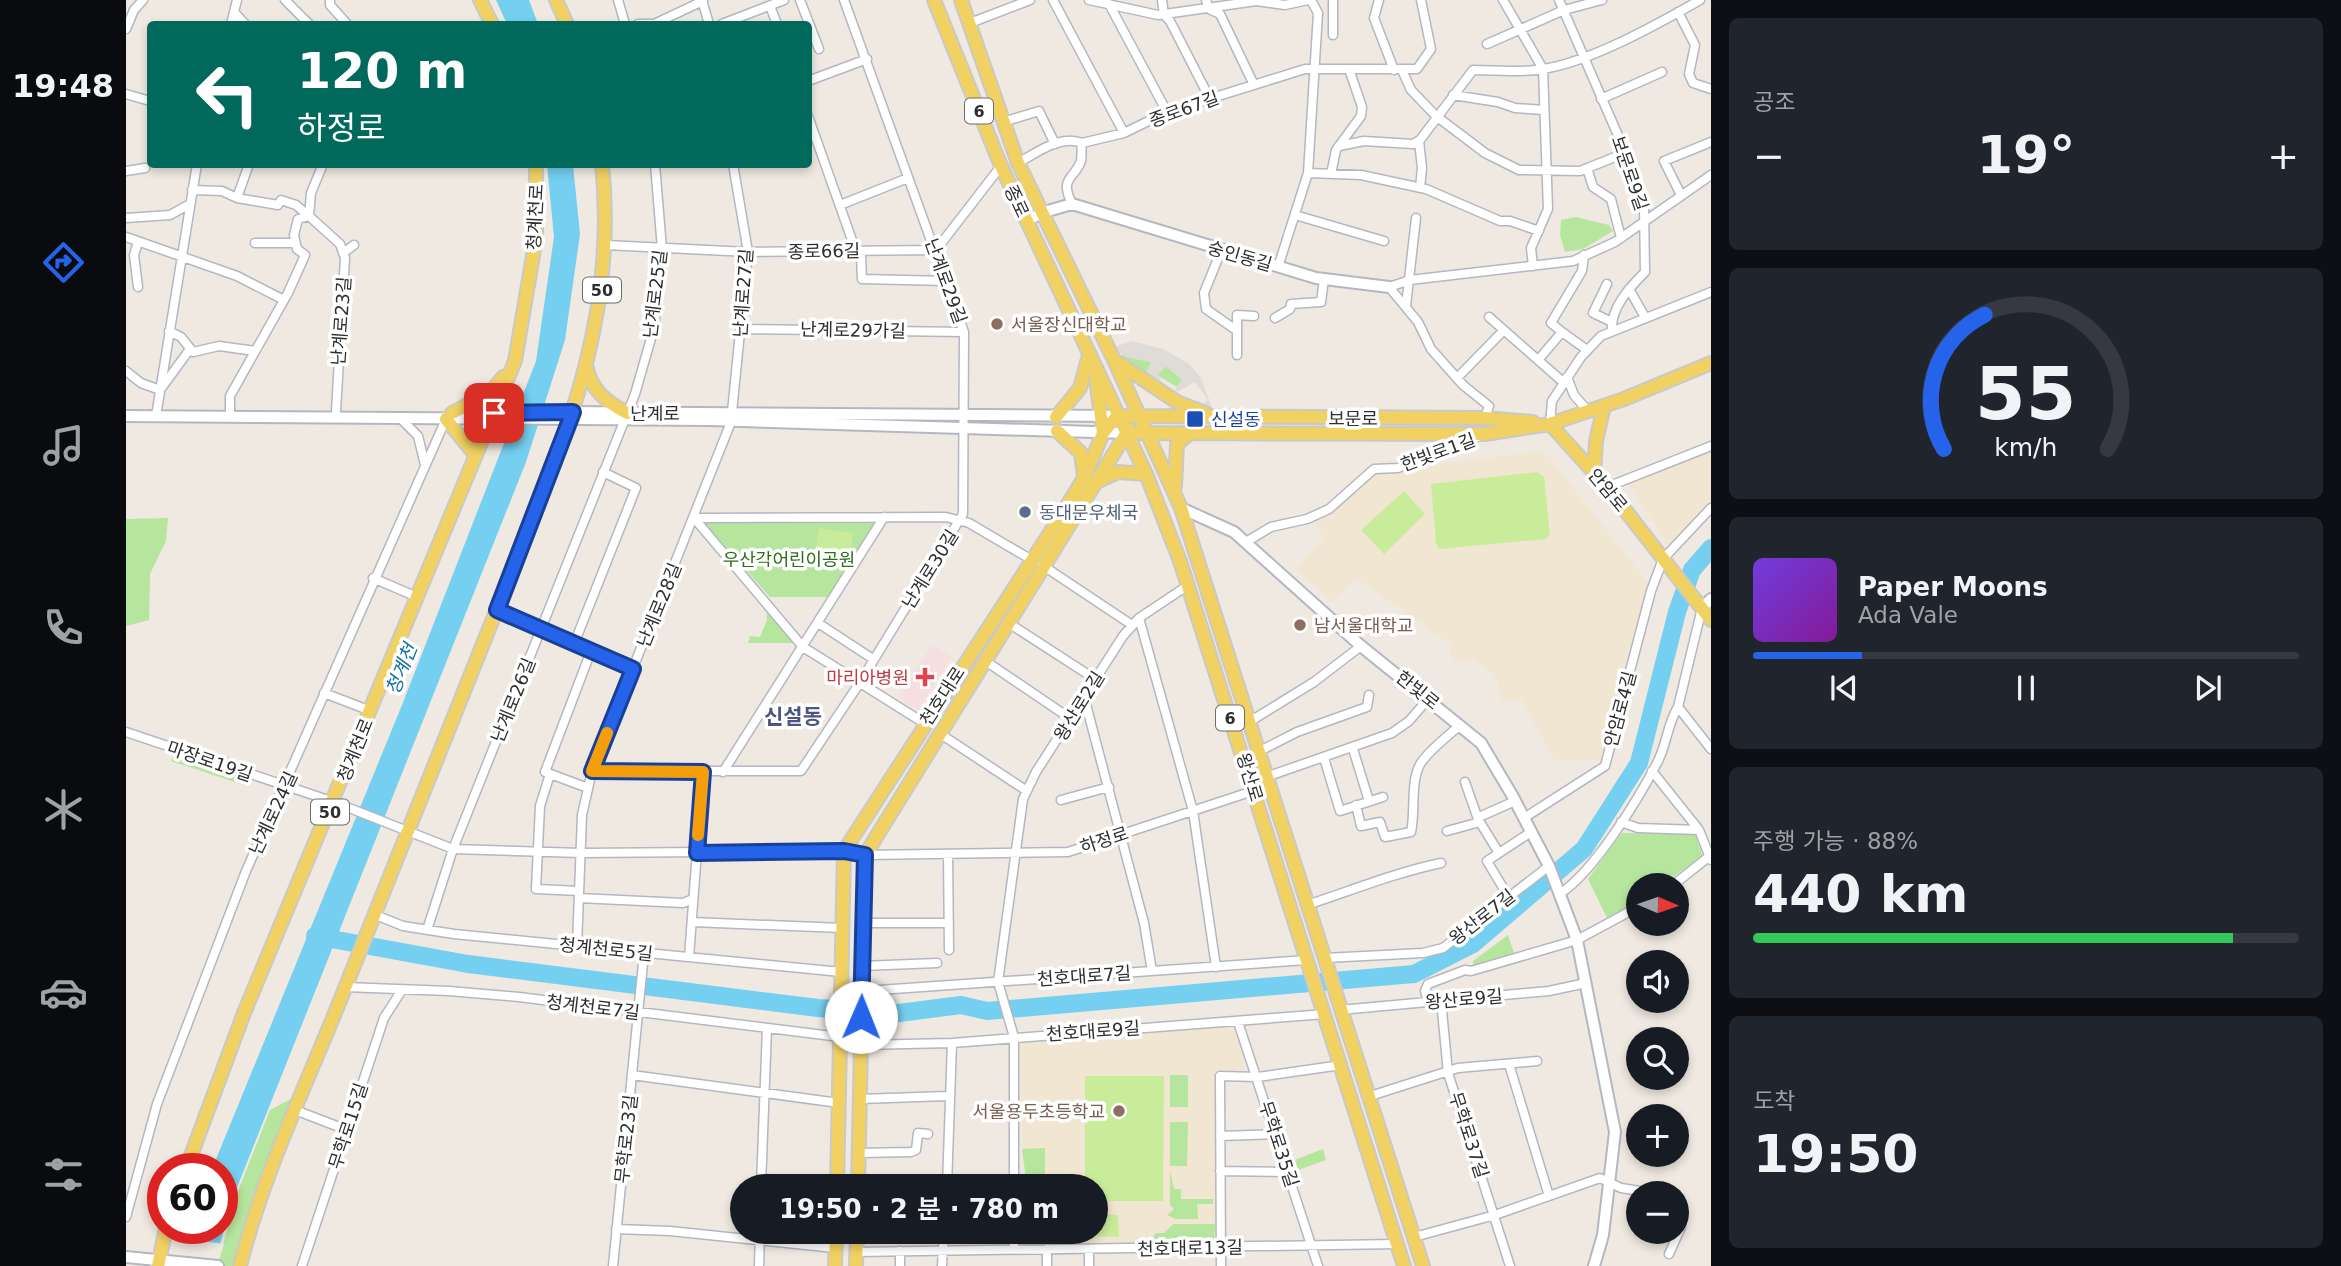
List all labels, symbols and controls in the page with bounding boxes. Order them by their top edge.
text: 120 m [297,43,467,100]
icon: left [182,49,273,140]
text: 19:48 [12,67,114,105]
street label: 종로67길 [1146,87,1222,131]
text: 공조 [1753,89,1795,115]
road number: 6 [965,99,993,124]
text: 하정로 [297,109,385,147]
text: 19° [1977,125,2075,185]
street label: 보문로9길 [1607,133,1653,213]
text: − [1753,134,1785,178]
text: + [2267,134,2299,178]
street label: 종로 [1000,182,1034,220]
street label: 청계천로 [523,183,547,251]
street label: 난계로29길 [921,236,971,326]
street label: 숭인동길 [1205,237,1275,275]
icon: directions [39,238,88,287]
street label: 종로66길 [788,240,860,262]
street label: 난계로25길 [639,248,671,340]
street label: 난계로27길 [729,248,757,338]
street label: 난계로23길 [327,276,355,366]
road number: 50 [583,278,621,302]
place label: 서울장신대학교 [1011,314,1127,335]
marker: 서울장신대학교 [989,316,1005,332]
street label: 난계로29가길 [800,319,906,341]
text: 55 [1975,352,2077,437]
pin [464,383,524,443]
icon: arrive [475,394,513,432]
street label: 난계로 [630,403,680,424]
street label: 보문로 [1328,408,1378,429]
marker: 신설동 [1185,409,1205,429]
place label: 신설동 [1211,409,1261,430]
icon: music [39,421,88,470]
street label: 한빛로1길 [1398,429,1478,475]
text: km/h [1994,433,2058,462]
street label: 안암로 [1584,464,1632,516]
place label: 동대문우체국 [1039,502,1138,523]
marker: 동대문우체국 [1017,504,1033,520]
street label: 난계로30길 [897,526,963,612]
park label: 우산각어린이공원 [723,549,855,570]
street label: 난계로28길 [633,560,685,650]
text: Paper Moons [1858,572,2048,602]
text: Ada Vale [1858,602,1958,628]
icon: phone [39,603,88,652]
place label: 남서울대학교 [1314,615,1413,636]
marker: 남서울대학교 [1292,617,1308,633]
water label: 청계천 [381,639,422,697]
street label: 난계로26길 [487,655,539,745]
street label: 천호대로 [915,663,969,729]
street label: 한빛로 [1392,666,1444,714]
place label: 마리아병원 [826,667,909,688]
marker: 마리아병원 [915,667,935,687]
street label: 왕산로2길 [1050,667,1108,745]
street label: 안암로4길 [1600,669,1640,749]
icon: previous [1825,669,1863,707]
icon: pause [2007,669,2045,707]
icon: next [2189,669,2227,707]
district label: 신설동 [764,705,822,729]
road number: 6 [1216,706,1244,730]
street label: 청계천로 [333,715,377,785]
street label: 마장로19길 [164,737,256,785]
street label: 왕산로 [1233,750,1267,804]
street label: 난계로24길 [245,768,301,858]
icon: climate [39,785,88,834]
road number: 50 [311,800,349,824]
street label: 하정로 [1077,822,1131,858]
text: 주행 가능 · 88% [1753,828,1918,854]
text: 440 km [1753,864,1968,924]
north arrow [1626,873,1689,936]
map controls [1626,873,1689,1244]
street label: 왕산로7길 [1445,885,1519,949]
street label: 청계천로5길 [558,934,654,964]
button: sound [1626,950,1689,1013]
street label: 천호대로7길 [1036,962,1132,990]
icon: car [39,968,88,1017]
position arrow [824,980,898,1054]
street label: 왕산로9길 [1424,985,1504,1013]
street label: 청계천로7길 [545,991,641,1023]
street label: 천호대로9길 [1045,1017,1141,1045]
button: search [1626,1027,1689,1090]
street label: 무학로15길 [324,1080,372,1172]
text: 도착 [1753,1088,1795,1114]
street label: 무학로37길 [1445,1089,1493,1181]
street label: 무학로23길 [611,1094,641,1184]
street label: 무학로35길 [1255,1098,1303,1190]
place label: 서울용두초등학교 [973,1101,1105,1122]
marker: 서울용두초등학교 [1111,1103,1127,1119]
button: + [1626,1104,1689,1167]
text: 19:50 [1753,1124,1919,1184]
icon: filters [39,1150,88,1199]
speed limit sign: 60 [147,1153,238,1244]
button: − [1626,1181,1689,1244]
text: 19:50 · 2 분 · 780 m [779,1194,1059,1224]
street label: 천호대로13길 [1137,1237,1243,1259]

